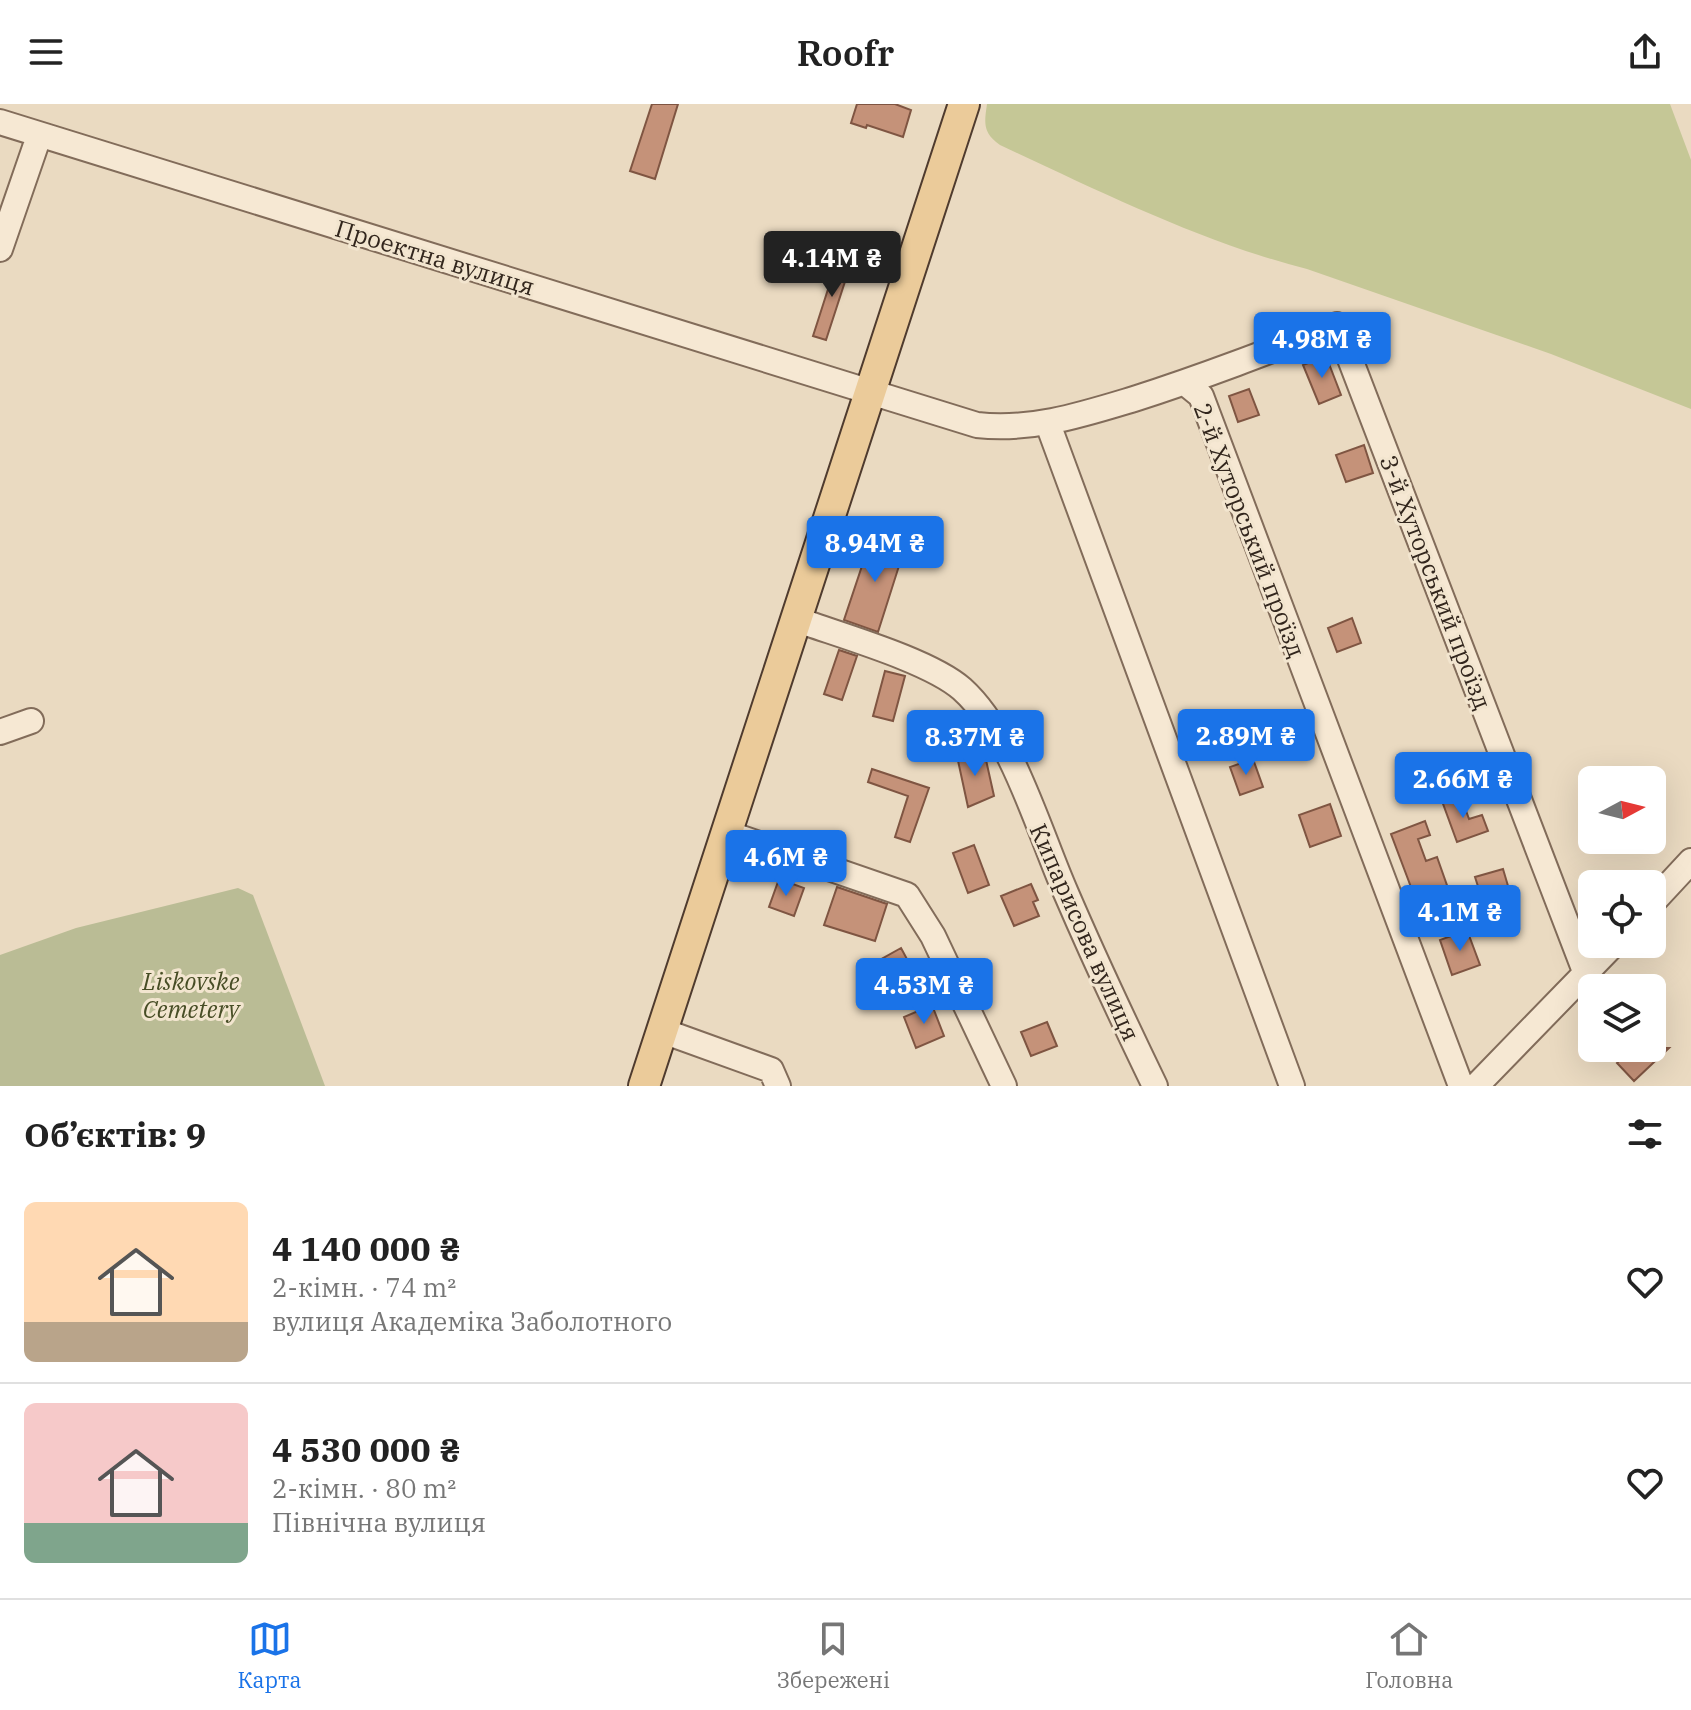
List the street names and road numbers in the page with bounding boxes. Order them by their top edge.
street label: Проектна вулиця [331,211,539,303]
street label: 2-й Хуторський проїзд [1187,398,1313,662]
street label: 3-й Хуторський проїзд [1373,450,1499,714]
street label: Кипарисова вулиця [1023,818,1147,1046]

